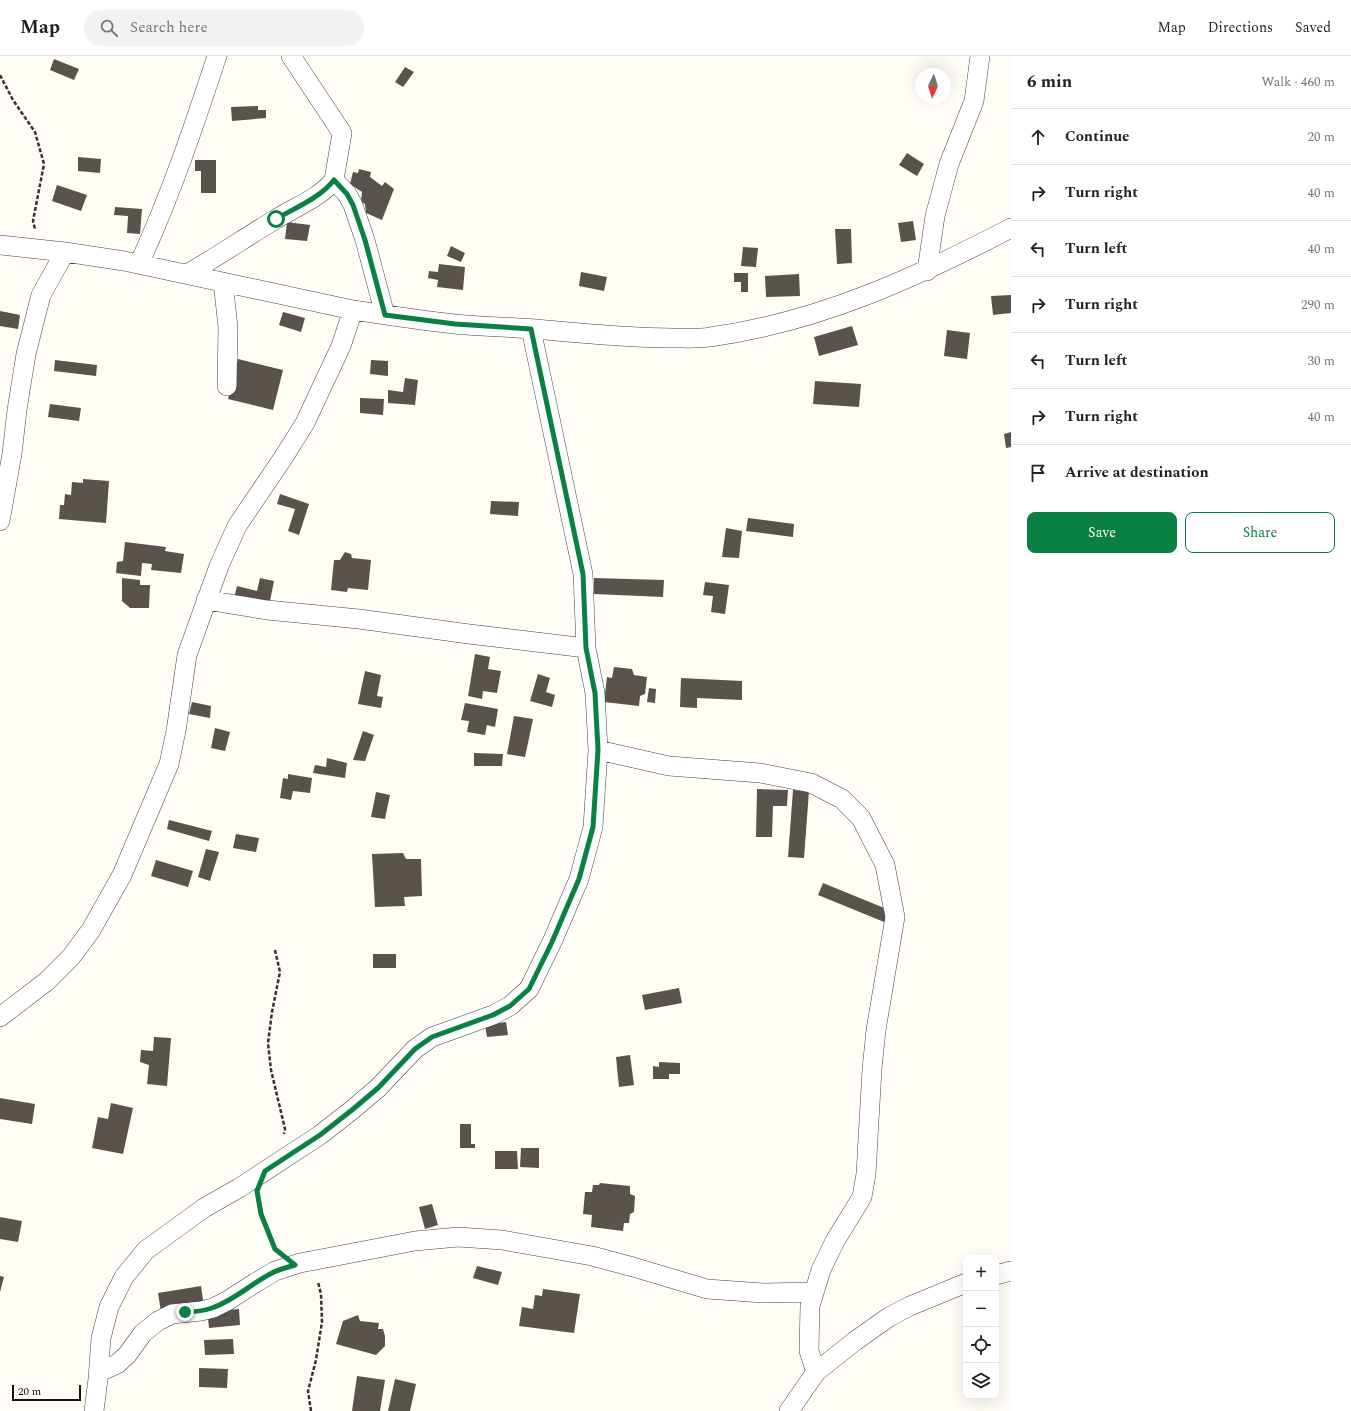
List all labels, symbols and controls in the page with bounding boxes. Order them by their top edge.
search box [84,10,364,46]
text: Map [20,13,60,42]
text: Search here [130,16,208,39]
icon: search [98,17,120,39]
text: Map [1158,17,1186,38]
text: Directions [1208,17,1273,38]
text: Saved [1295,17,1331,38]
north arrow [915,68,951,104]
text: 6 min [1027,69,1072,95]
text: Walk · 460 m [1261,72,1335,92]
text: Continue [1065,125,1130,148]
icon: ahead [1027,126,1049,148]
text: 20 m [1308,127,1335,147]
text: Turn right [1065,181,1138,204]
icon: right [1027,182,1049,204]
text: 40 m [1308,183,1335,203]
route start [267,210,285,228]
text: Turn left [1065,237,1127,260]
icon: left [1027,238,1049,260]
text: 40 m [1308,239,1335,259]
text: Turn right [1065,293,1138,316]
icon: right [1027,294,1049,316]
text: 290 m [1301,295,1335,315]
text: Turn left [1065,349,1127,372]
icon: left [1027,350,1049,372]
text: 30 m [1308,351,1335,371]
text: Turn right [1065,405,1138,428]
icon: right [1027,406,1049,428]
text: 40 m [1308,407,1335,427]
text: Arrive at destination [1065,461,1209,484]
icon: arrive [1027,462,1049,484]
button: Save [1027,512,1177,553]
button: Share [1185,512,1335,553]
map controls [963,1255,999,1399]
button: + [963,1255,999,1291]
button: − [963,1291,999,1327]
route end [176,1303,194,1321]
button: locate [963,1327,999,1363]
button: layers [963,1363,999,1399]
scale bar [12,1383,81,1402]
text: 20 m [18,1383,41,1400]

